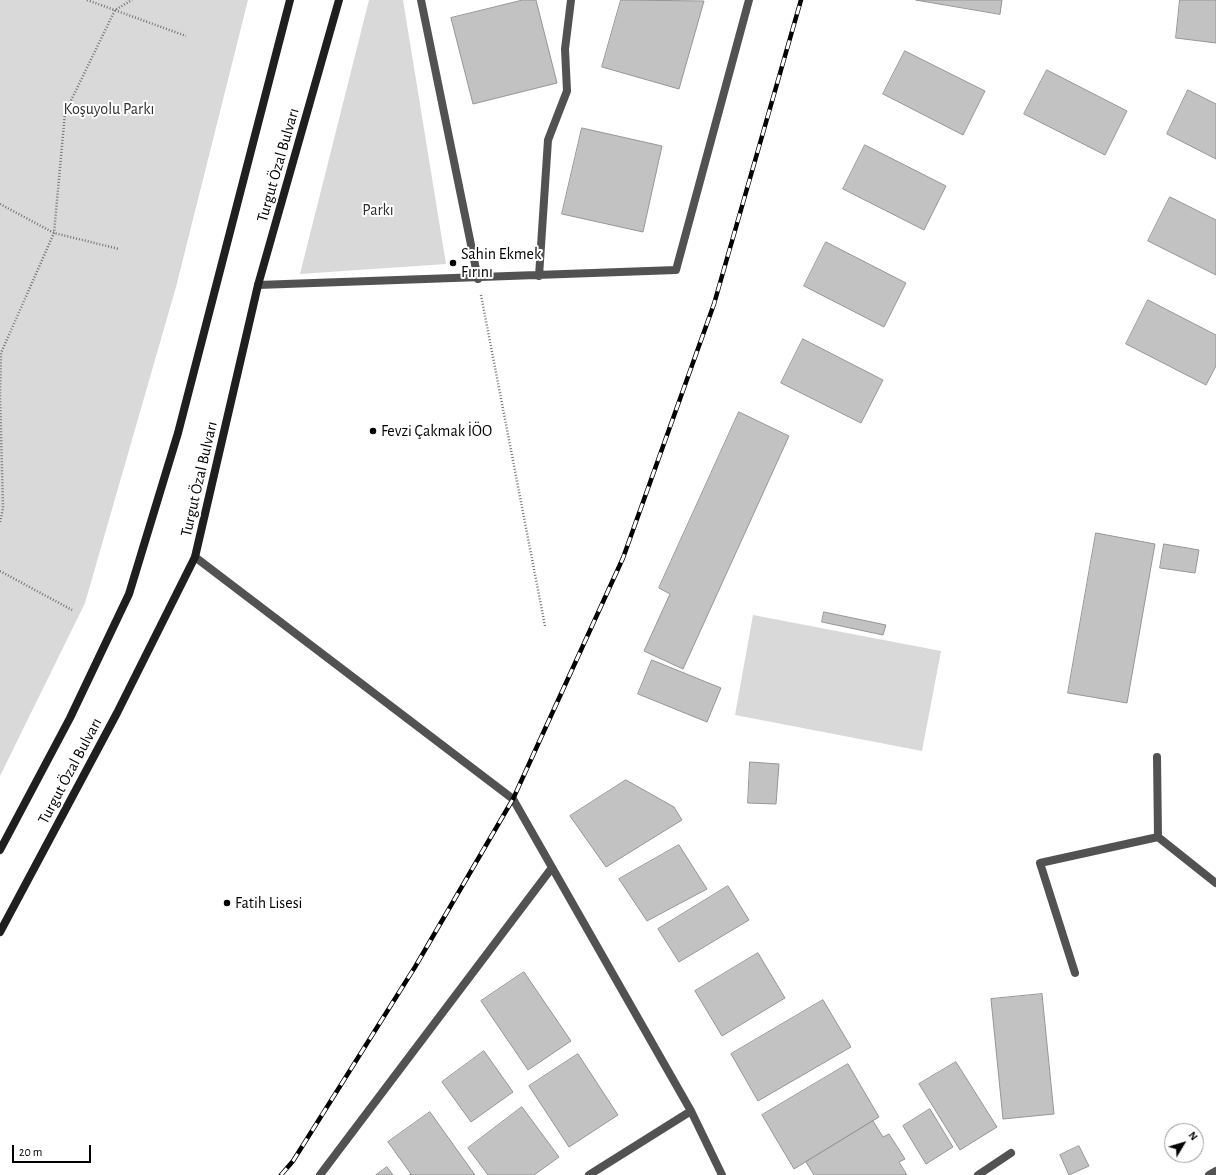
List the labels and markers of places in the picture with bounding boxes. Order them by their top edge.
place label: Sahin Ekmek Fırını [461,244,541,282]
marker: Sahin Ekmek Fırını [448,258,458,268]
place label: Fevzi Çakmak İÖO [381,421,492,441]
marker: Fevzi Çakmak İÖO [368,426,378,436]
place label: Fatih Lisesi [235,893,302,913]
marker: Fatih Lisesi [222,898,232,908]

